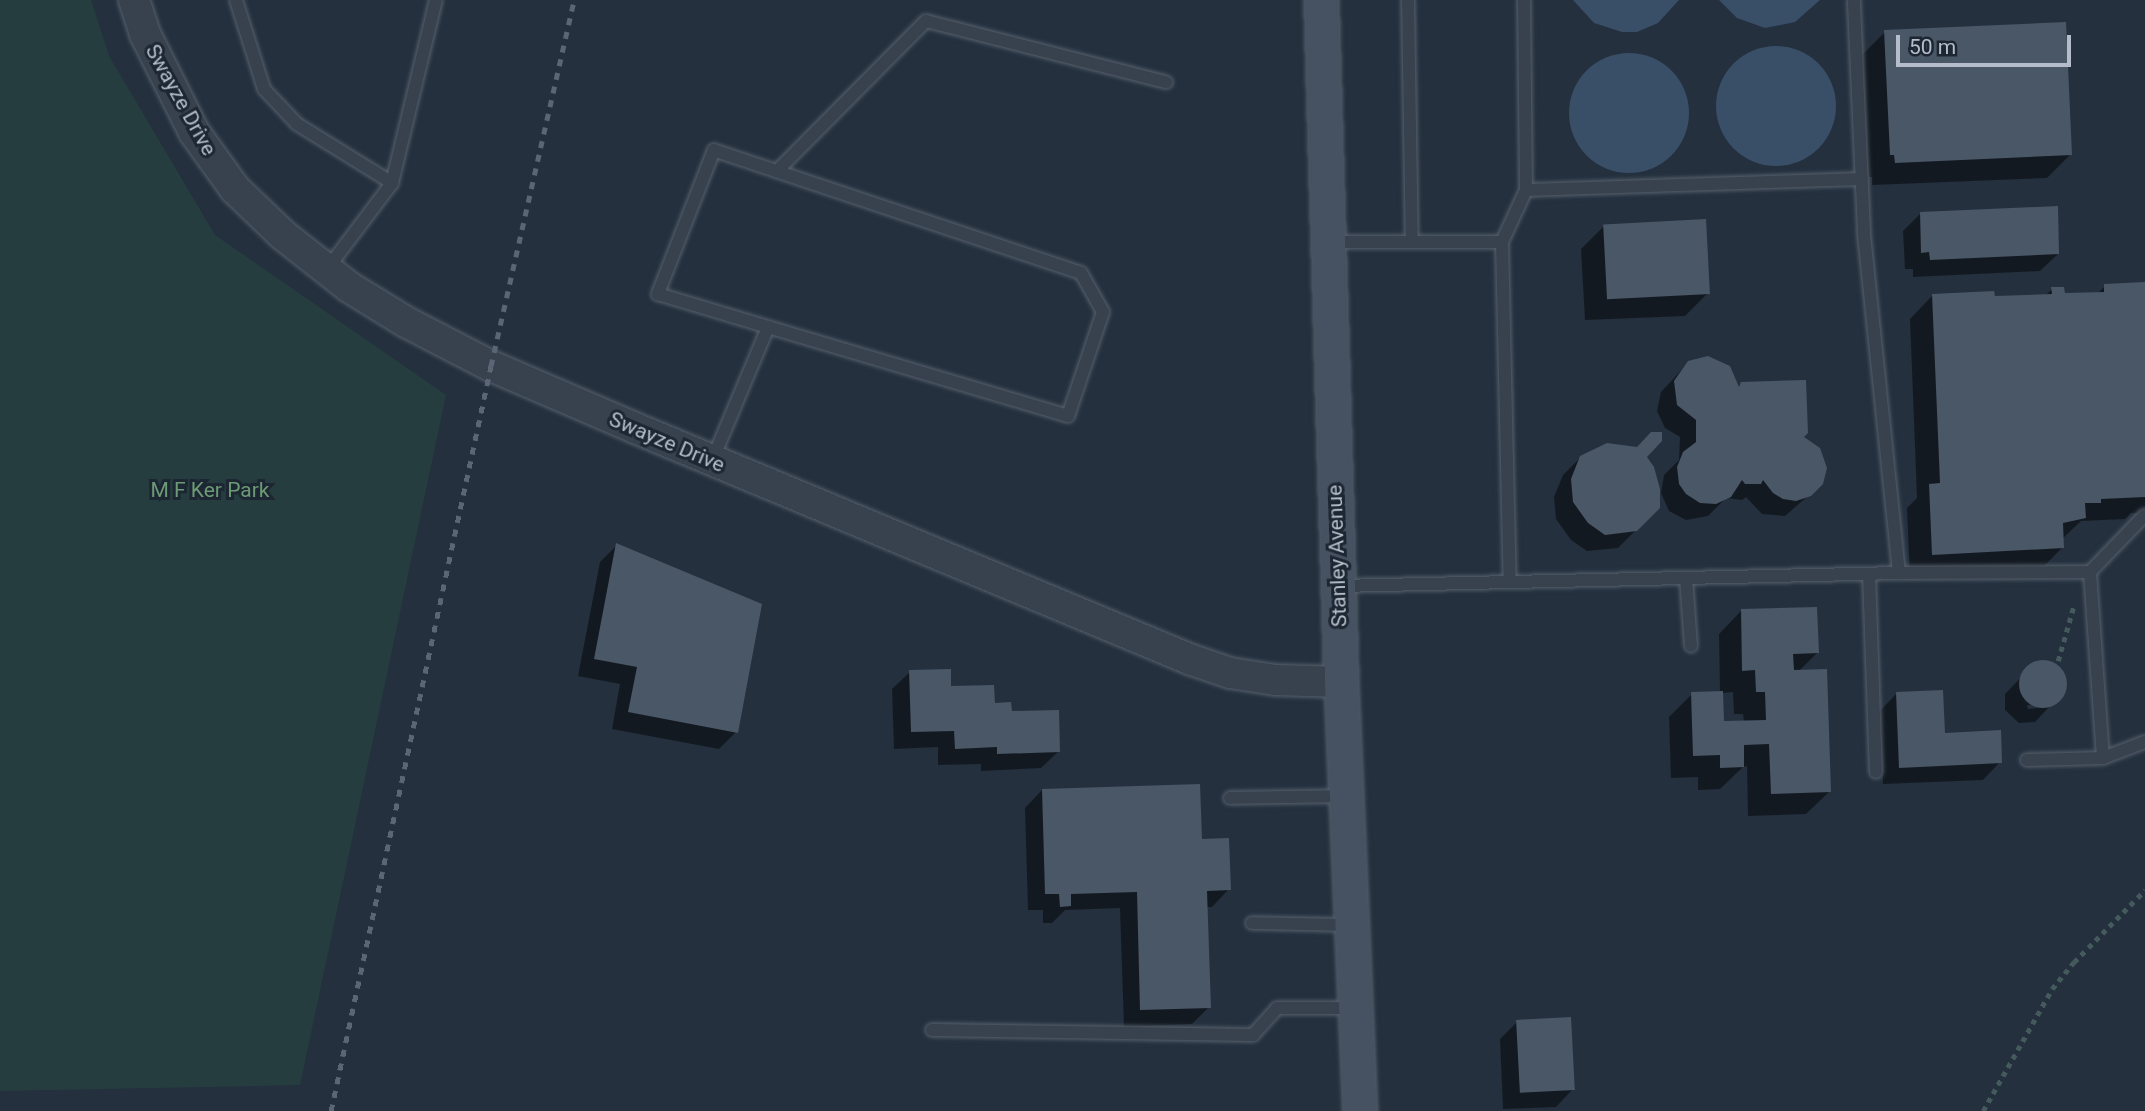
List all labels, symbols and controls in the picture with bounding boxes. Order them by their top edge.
scale bar [1900,21,2075,65]
text: 50 m [1909,35,1956,59]
street label: Swayze Drive [140,40,222,160]
street label: Swayze Drive [605,406,729,478]
park label: M F Ker Park [150,477,270,503]
street label: Stanley Avenue [1322,484,1352,628]

